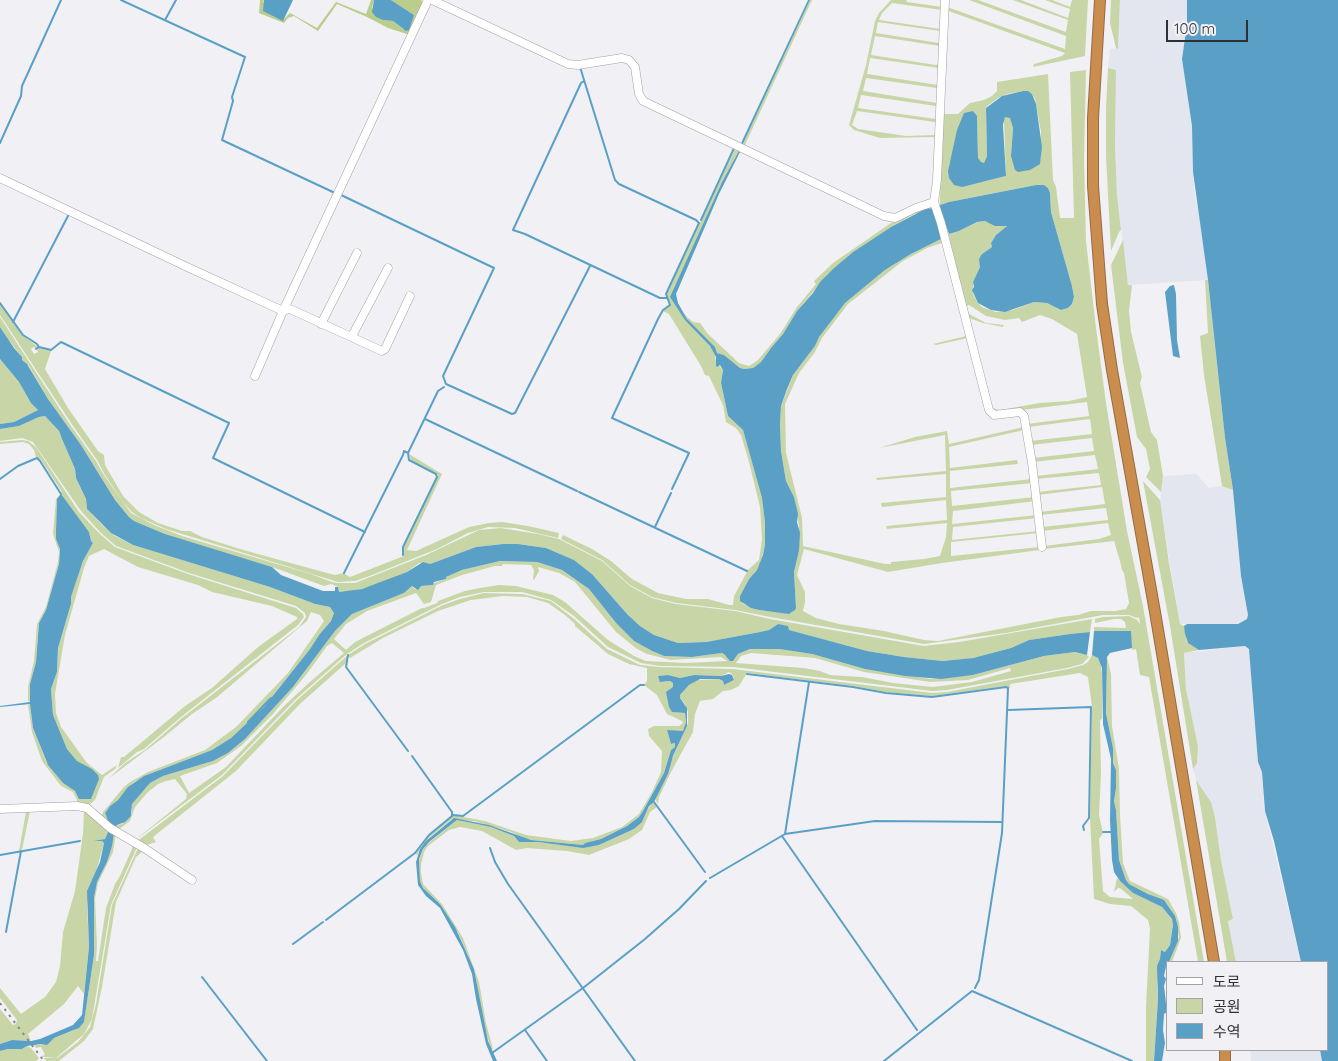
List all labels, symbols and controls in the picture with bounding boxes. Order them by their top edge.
scale bar [1168,10,1250,42]
text: 100 m [1174,19,1215,38]
legend [1166,961,1328,1051]
text: 도로 [1213,972,1241,991]
text: 공원 [1213,997,1241,1016]
text: 수역 [1213,1022,1241,1041]

